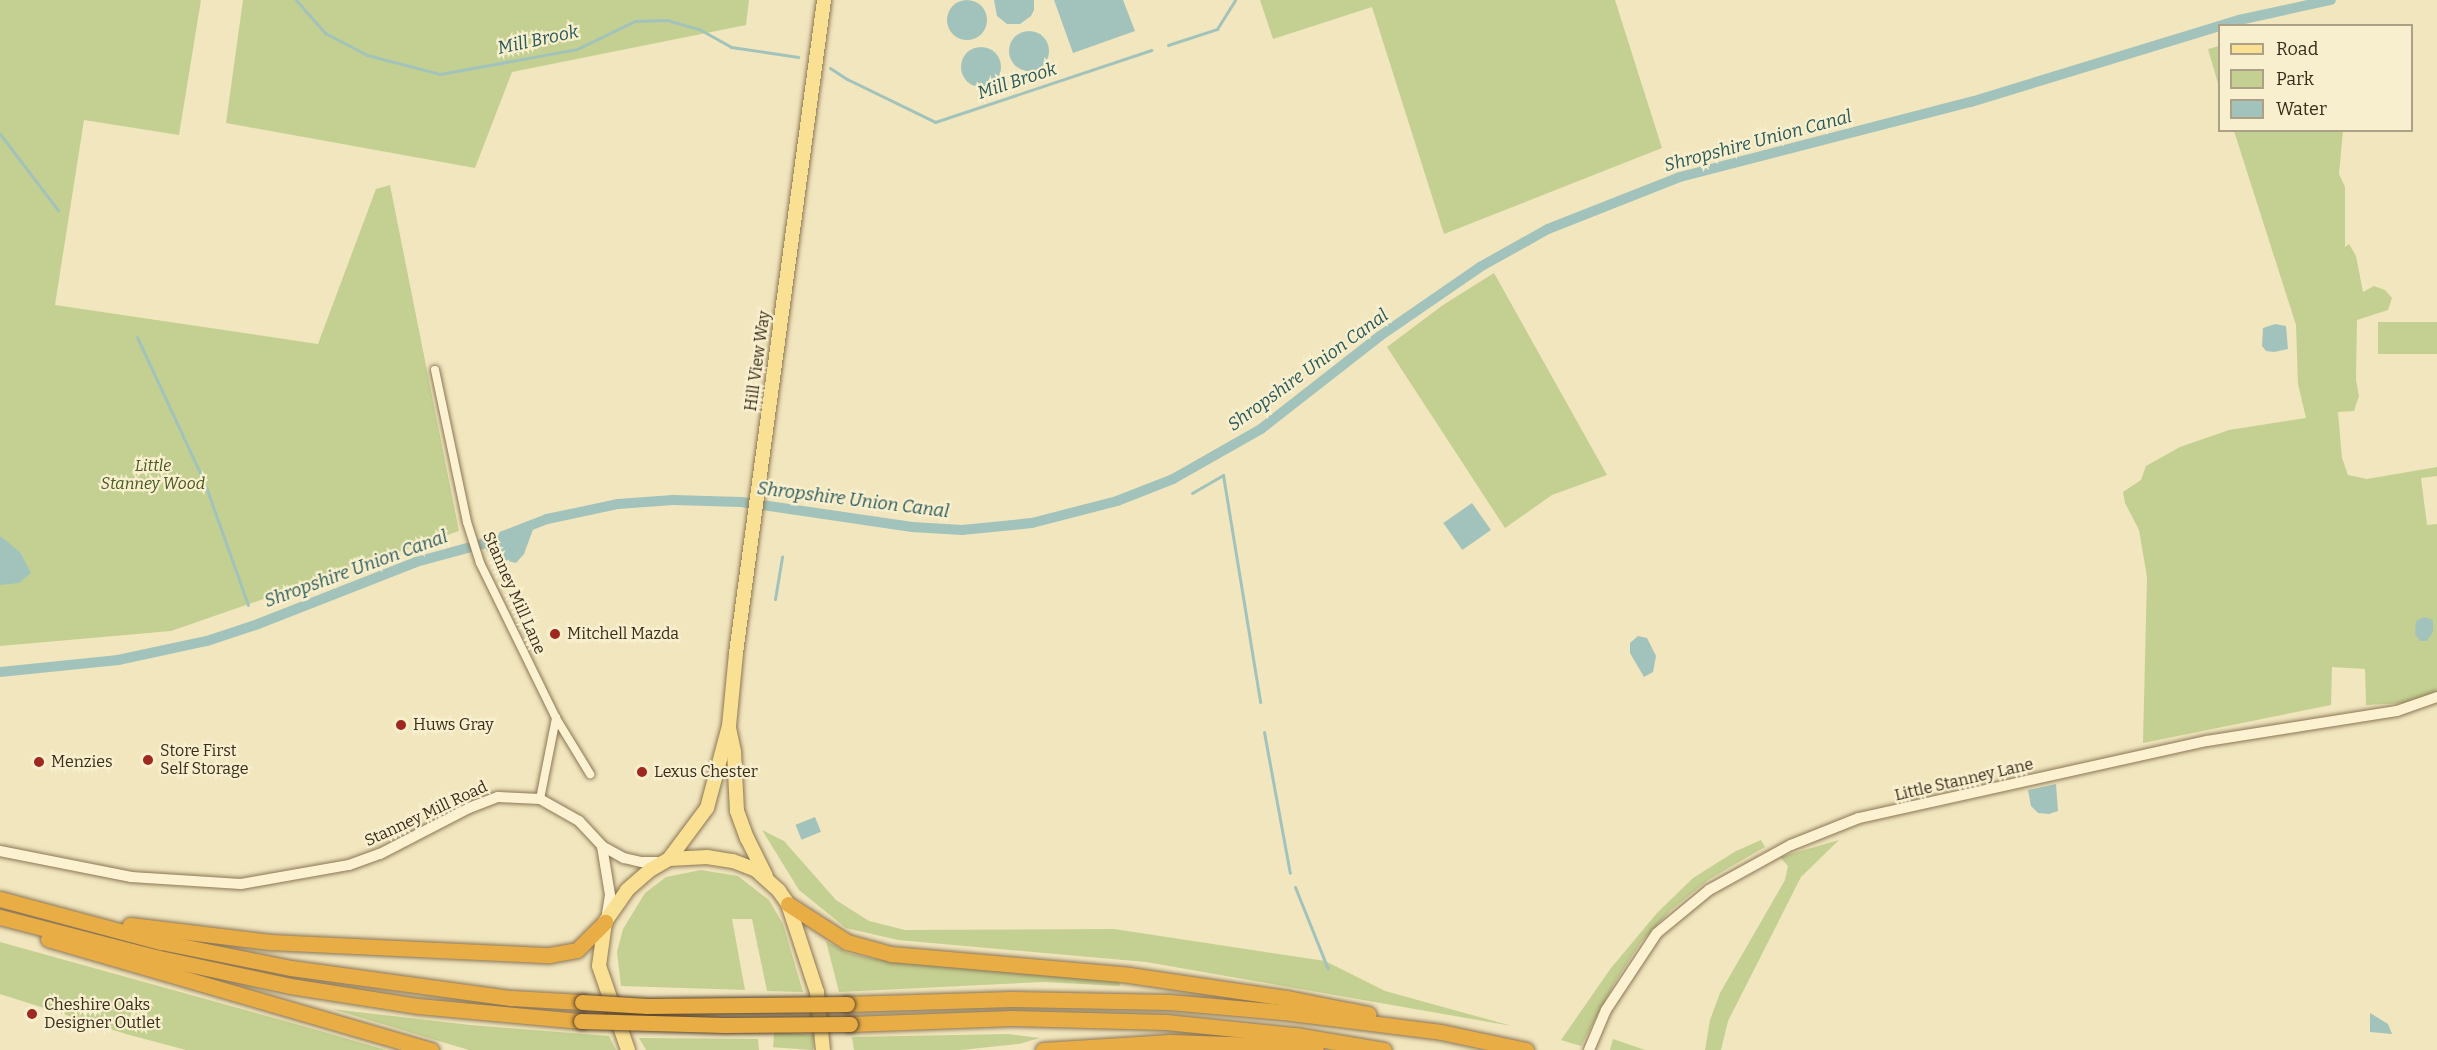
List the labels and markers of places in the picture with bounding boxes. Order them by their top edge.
place label: Mitchell Mazda [567,624,679,644]
marker: Mitchell Mazda [548,627,562,641]
place label: Huws Gray [413,715,494,735]
marker: Huws Gray [394,718,408,732]
place label: Store First Self Storage [160,741,248,779]
place label: Menzies [51,752,113,772]
marker: Store First Self Storage [141,753,155,767]
marker: Menzies [32,755,46,769]
place label: Lexus Chester [654,762,758,782]
marker: Lexus Chester [635,765,649,779]
place label: Cheshire Oaks Designer Outlet [44,995,161,1033]
marker: Cheshire Oaks Designer Outlet [25,1007,39,1021]

